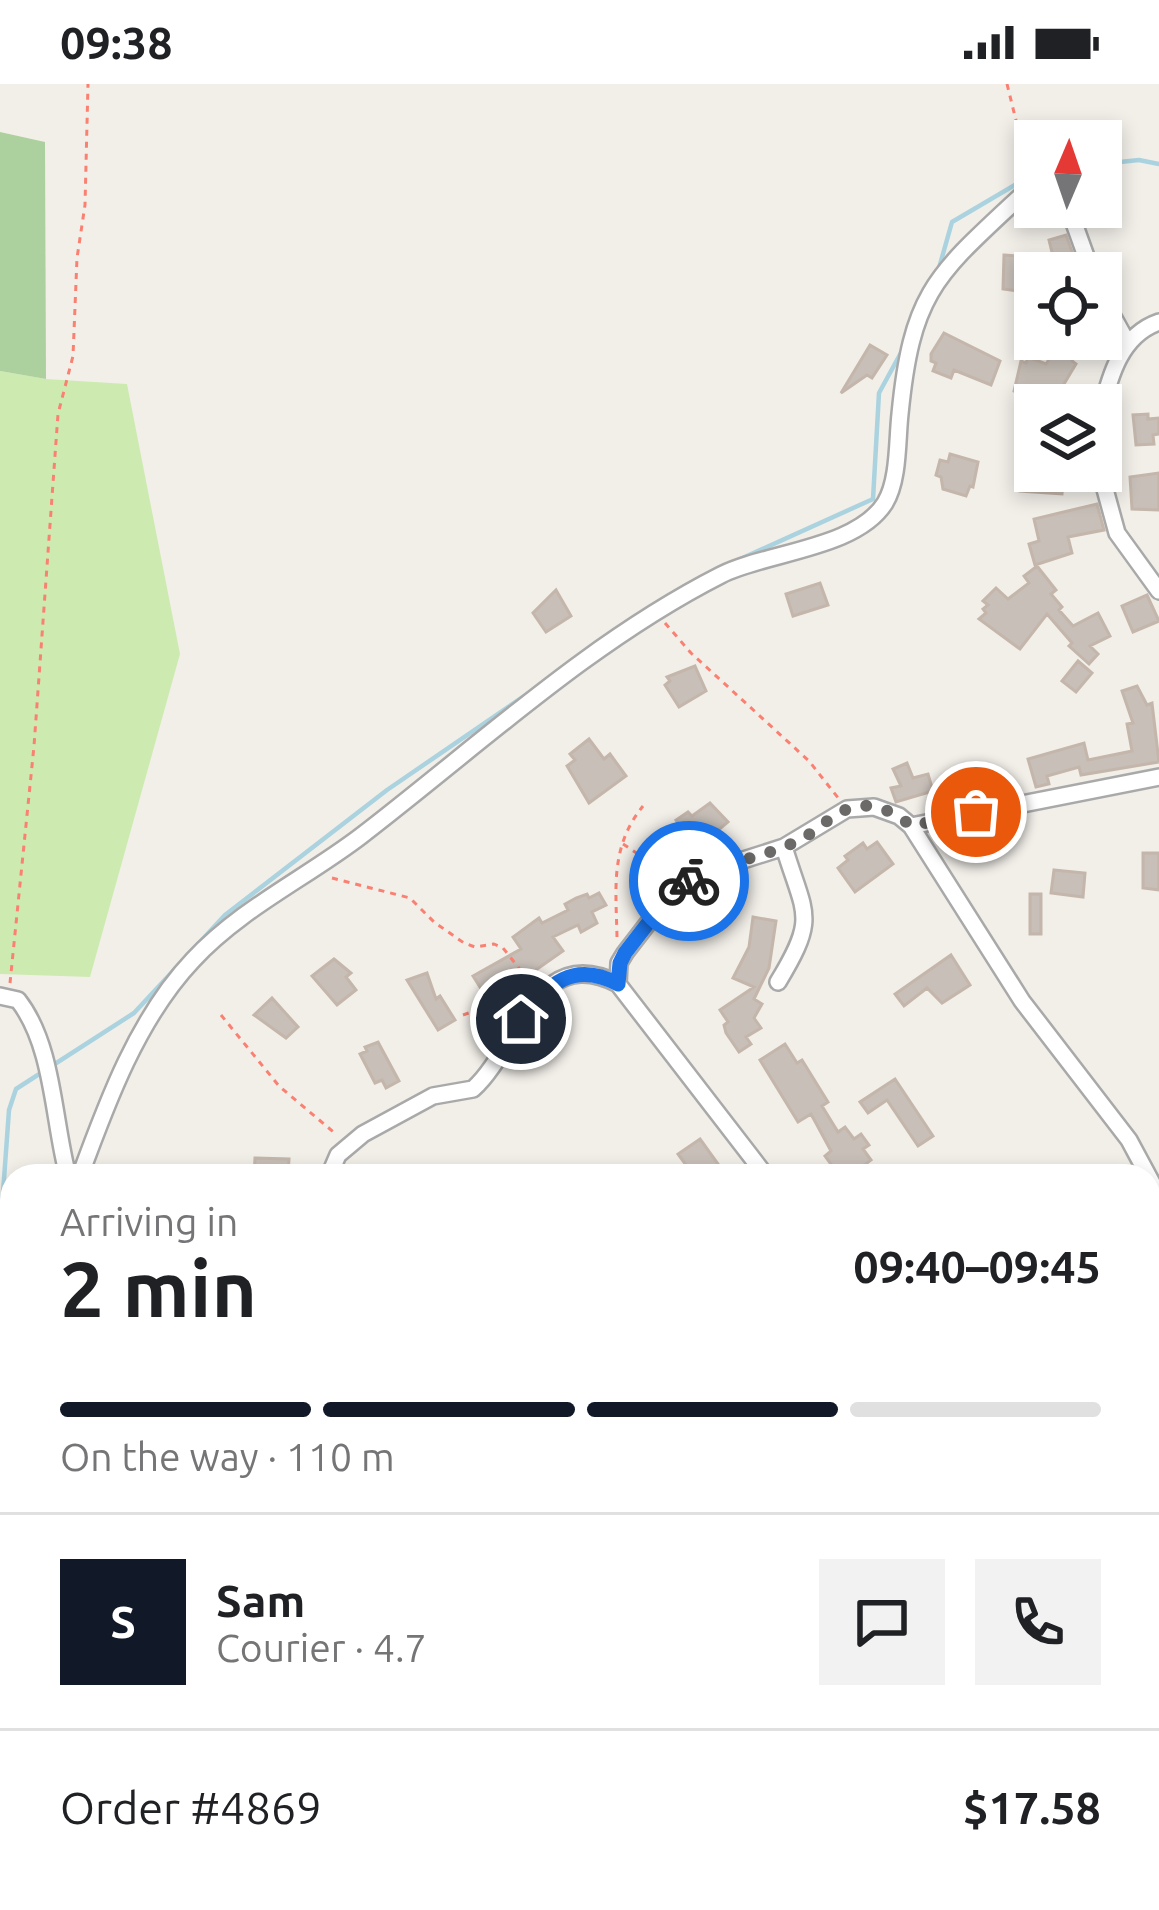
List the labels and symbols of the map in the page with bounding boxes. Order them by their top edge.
north arrow [1014,120,1122,228]
pin [925,761,1027,863]
courier [629,821,749,941]
pin [470,968,572,1070]

